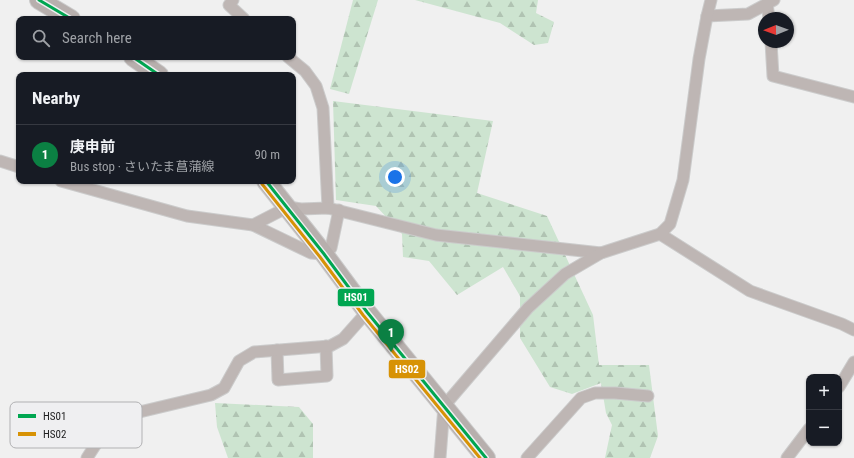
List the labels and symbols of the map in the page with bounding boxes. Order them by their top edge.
north arrow [758,12,794,48]
your location [385,167,405,187]
line badge: HS01 [337,288,375,307]
text: HS01 [344,291,368,304]
pin: 1 [378,319,404,352]
line badge: HS02 [388,359,426,379]
text: HS02 [395,363,419,376]
legend [10,402,142,448]
text: HS01 [43,410,66,423]
text: HS02 [43,428,66,441]

